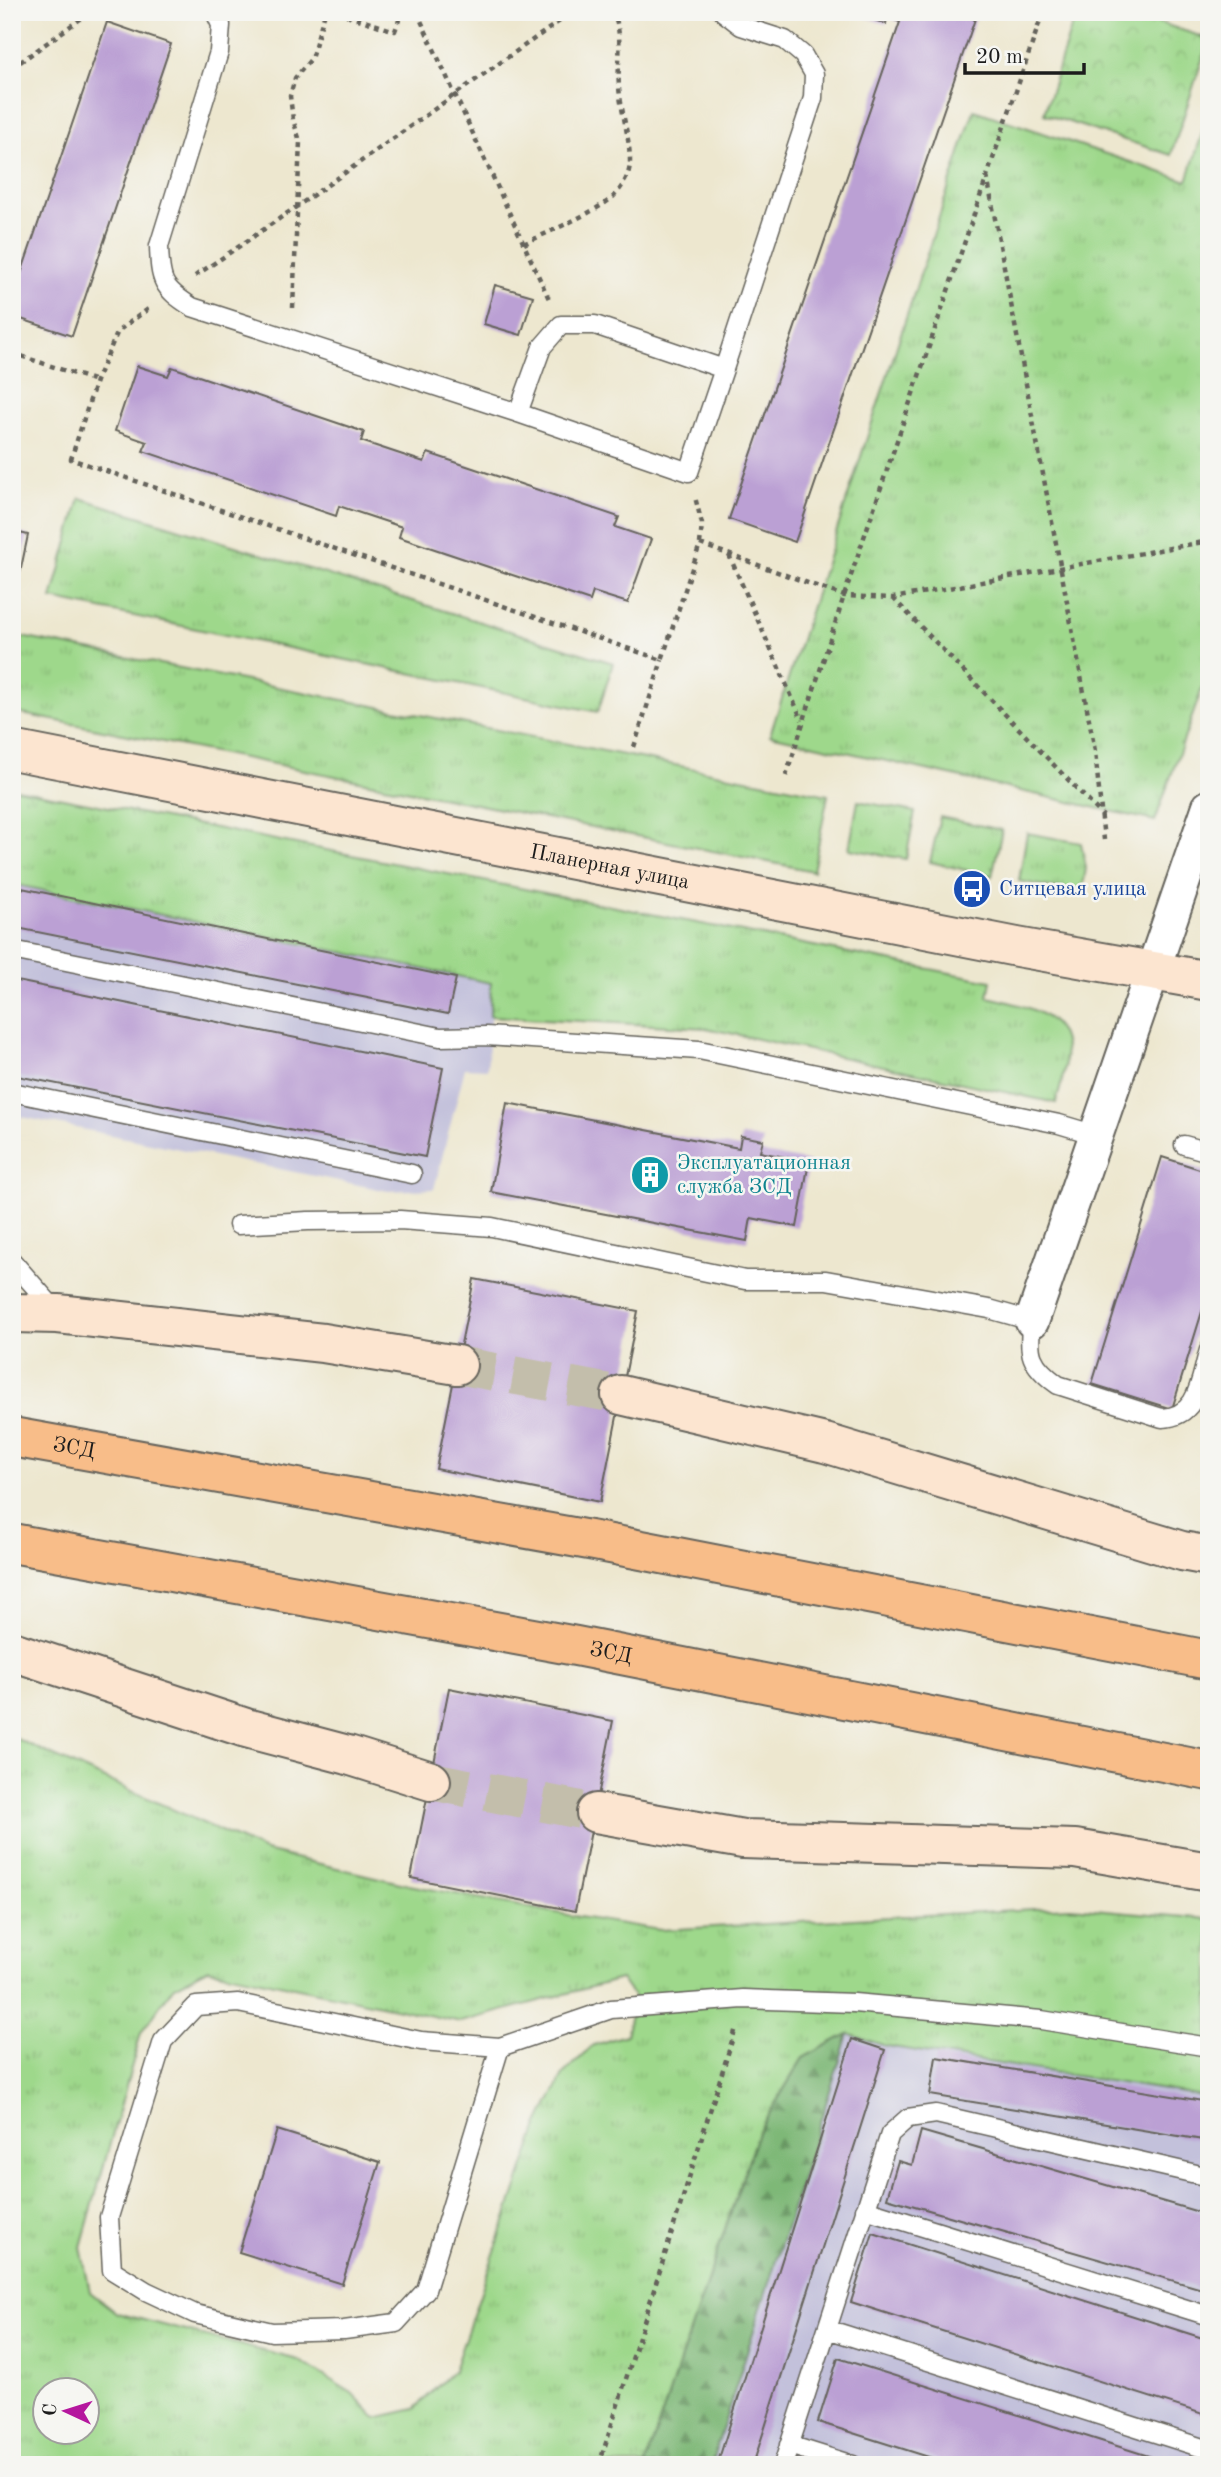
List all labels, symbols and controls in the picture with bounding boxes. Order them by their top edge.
scale bar [965,32,1084,76]
text: 20 m [976,47,1023,68]
street label: Планерная улица [528,841,691,893]
bus stop icon: Ситцевая улица [951,868,993,910]
place label: Ситцевая улица [999,879,1146,900]
place label: Эксплуатационная служба ЗСД [677,1153,851,1198]
building icon: Эксплуатационная служба ЗСД [629,1154,671,1196]
street label: ЗСД [51,1434,97,1462]
street label: ЗСД [588,1638,634,1667]
north arrow [32,2376,102,2446]
text: С [42,2403,61,2417]

